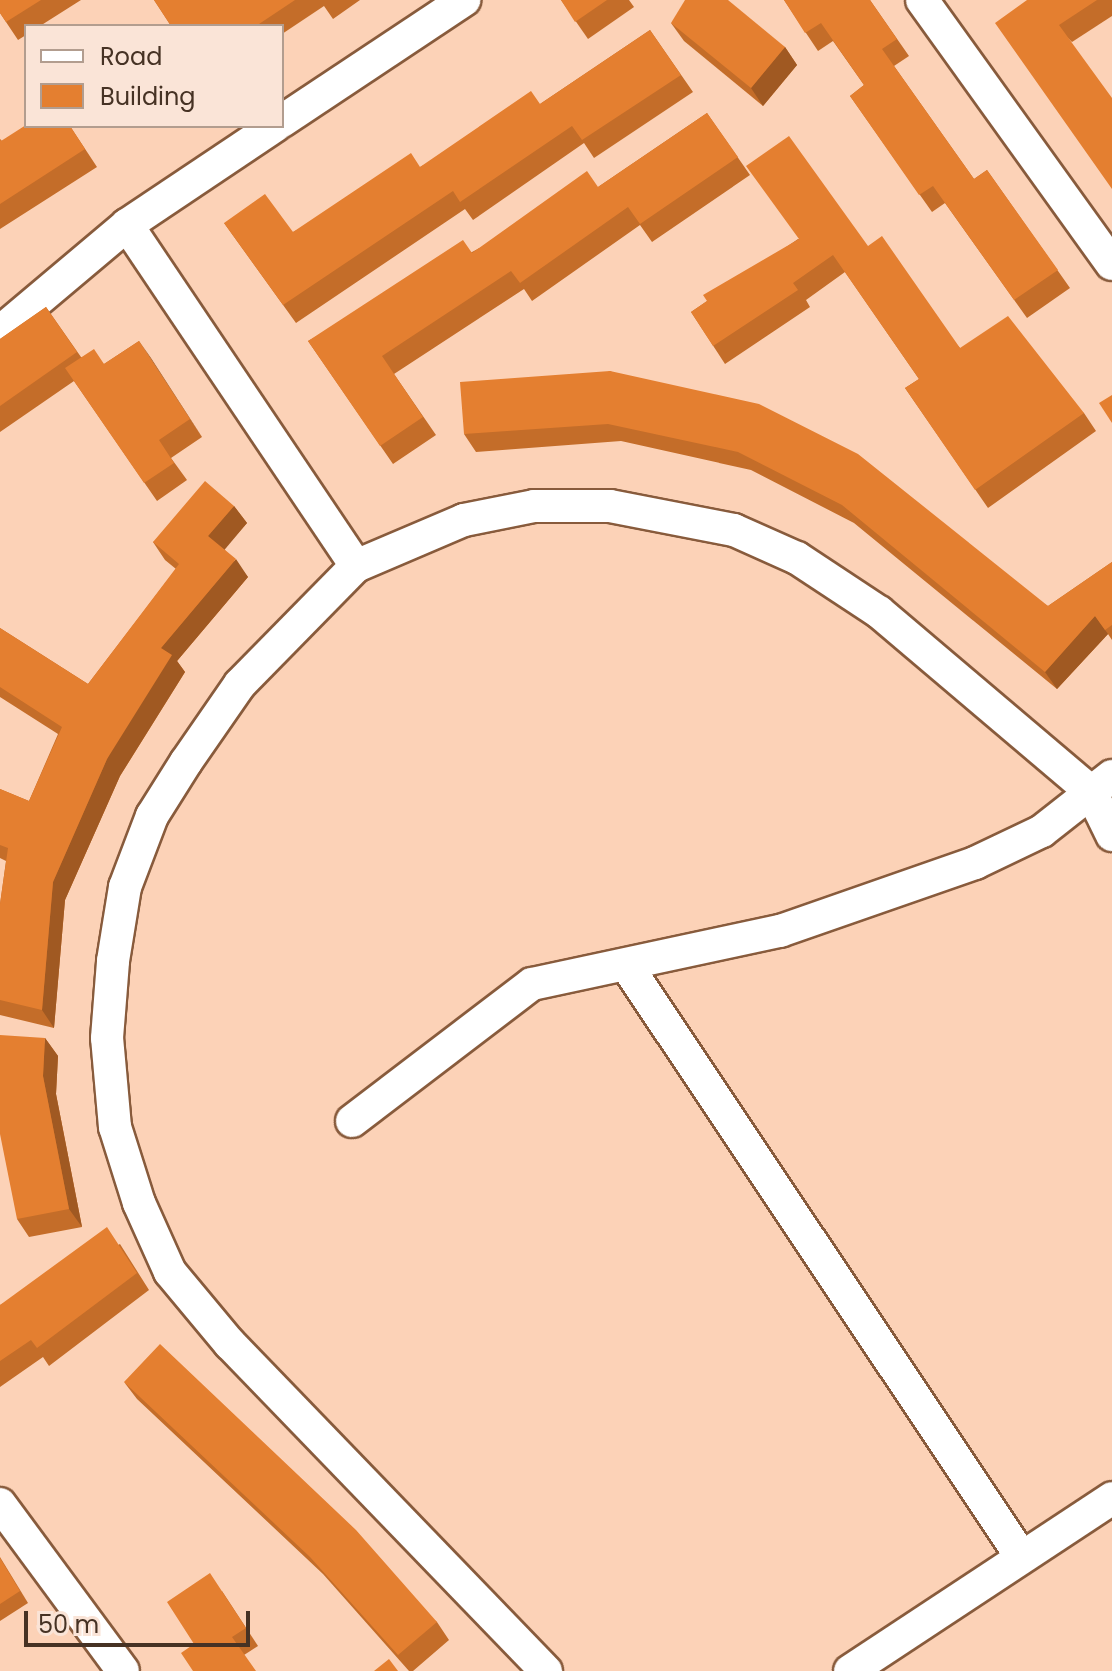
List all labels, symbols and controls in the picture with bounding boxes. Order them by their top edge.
legend [24,24,284,128]
text: Road [100,40,162,73]
text: Building [100,80,196,113]
scale bar [28,1595,254,1645]
text: 50 m [38,1608,99,1641]

